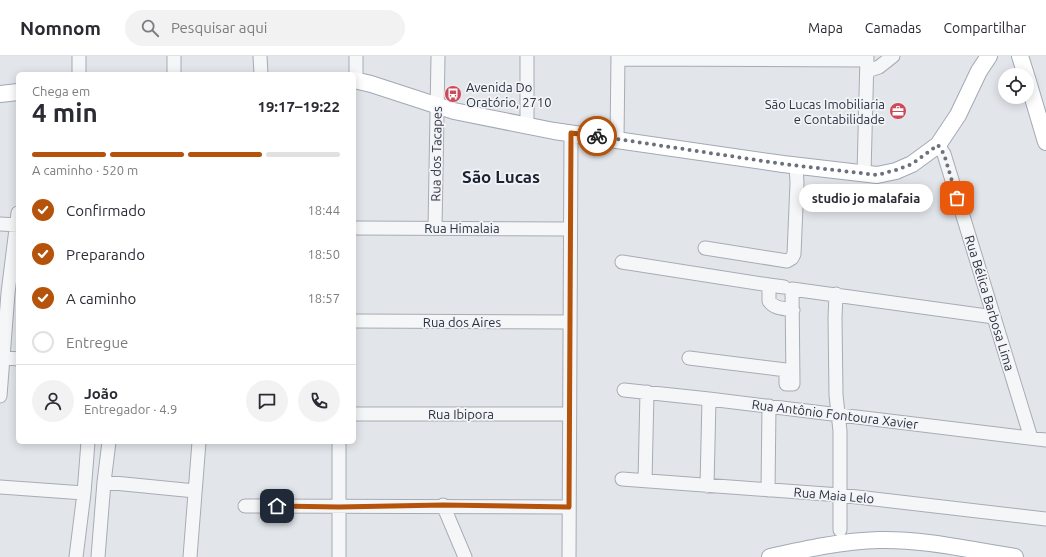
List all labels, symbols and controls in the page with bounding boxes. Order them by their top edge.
search box [125,10,405,46]
text: Nomnom [20,17,101,39]
icon: search [139,17,161,39]
text: Pesquisar aqui [171,19,267,36]
text: Mapa [808,20,843,36]
text: Camadas [865,20,921,36]
text: Compartilhar [943,20,1026,36]
map controls [998,68,1034,104]
button: locate [998,68,1034,104]
place label: Avenida Do Oratório, 2710 [466,80,552,110]
text: Chega em [32,84,90,98]
bus stop icon: Avenida Do Oratório, 2710 [443,84,463,104]
place label: São Lucas Imobiliaria e Contabilidade [765,97,885,126]
text: 4 min [32,98,98,127]
text: 19:17–19:22 [257,98,340,115]
office icon: São Lucas Imobiliaria e Contabilidade [888,101,908,121]
street label: Rua dos Tacapes [428,106,444,202]
courier [577,116,617,156]
icon: bike [586,125,608,147]
text: A caminho · 520 m [32,163,138,177]
district label: São Lucas [462,167,540,186]
pin [940,181,974,215]
callout: studio jo malafaia [799,184,933,212]
icon: bag [946,187,968,209]
text: studio jo malafaia [812,191,920,205]
icon: check [32,199,54,221]
text: Confirmado [66,202,146,219]
text: 18:44 [307,203,340,217]
street label: Rua Himalaia [424,221,500,235]
street label: Rua Bélica Barbosa Lima [963,234,1017,372]
icon: check [32,243,54,265]
text: Preparando [66,246,145,263]
text: 18:50 [307,247,340,261]
icon: check [32,287,54,309]
text: A caminho [66,290,136,307]
text: 18:57 [307,291,340,305]
street label: Rua dos Aires [423,315,502,329]
text: Entregue [66,334,128,351]
button: person [32,380,74,422]
button: chat [246,380,288,422]
button: phone [298,380,340,422]
text: João [84,385,118,402]
street label: Rua Antônio Fontoura Xavier [751,397,919,431]
text: Entregador · 4.9 [84,402,177,416]
street label: Rua Ibipora [428,407,494,421]
street label: Rua Maia Lelo [793,485,875,505]
pin [260,489,294,523]
icon: home [266,495,288,517]

